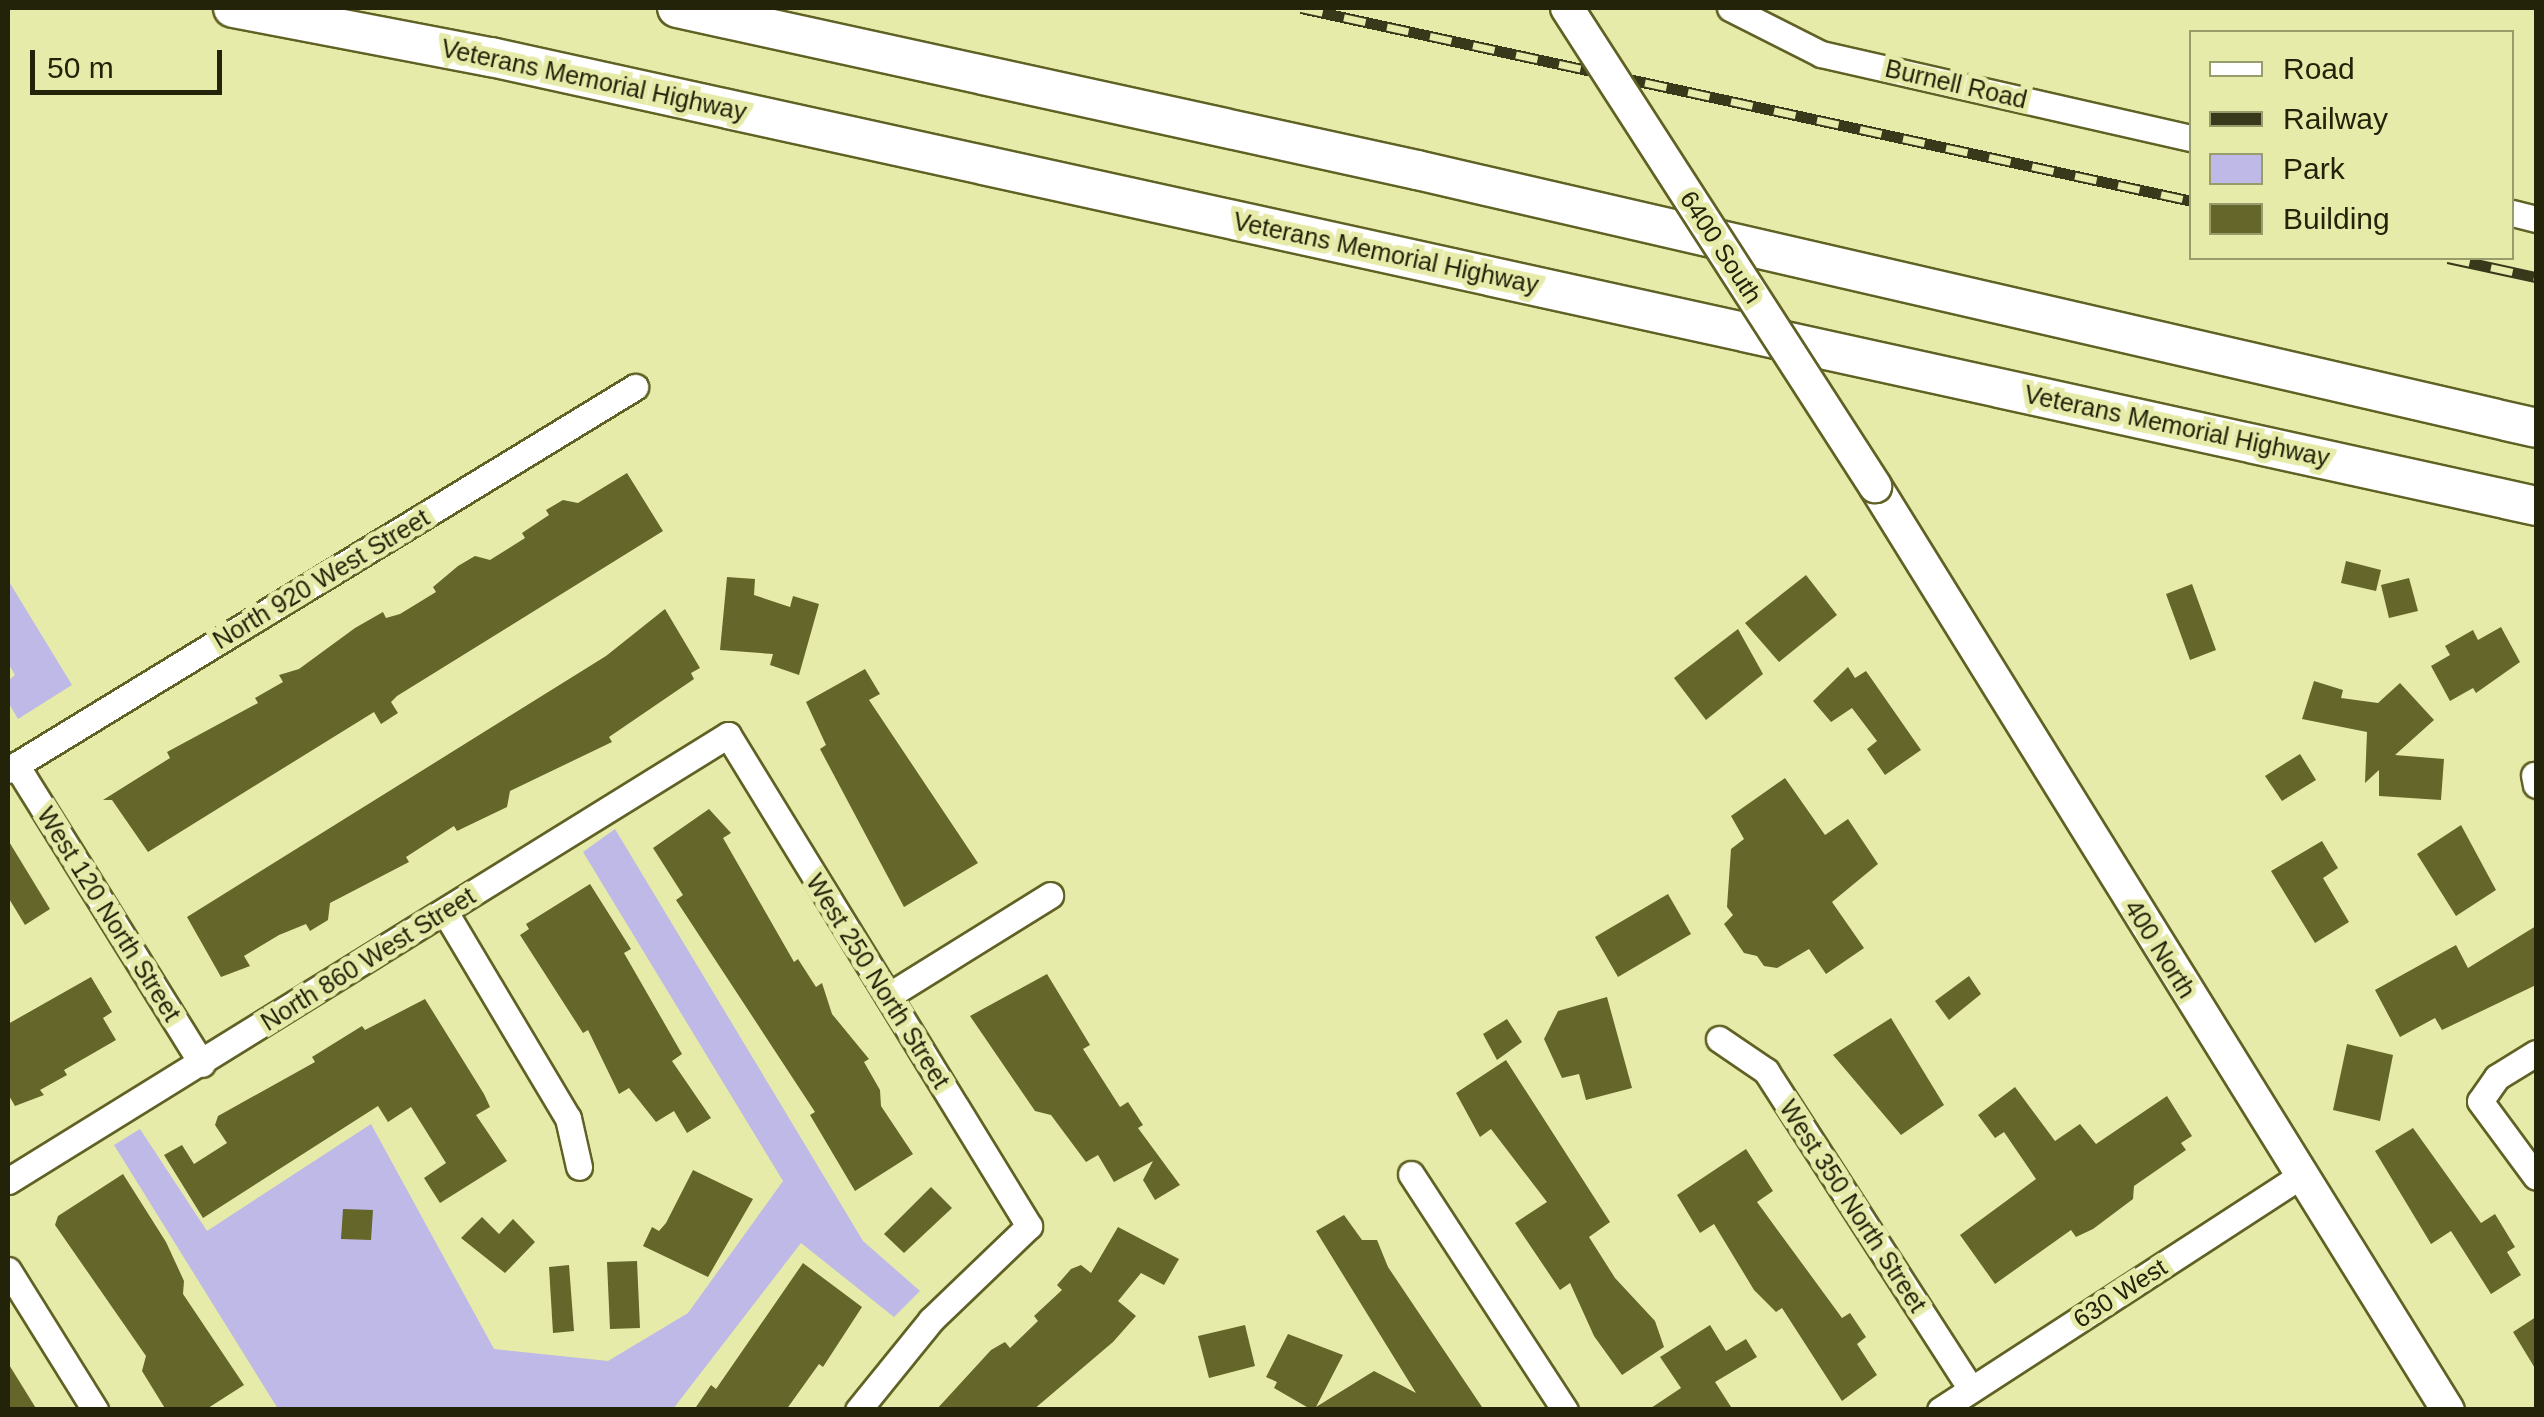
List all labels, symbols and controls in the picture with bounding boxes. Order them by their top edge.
scale bar [35,30,228,92]
legend [2189,30,2514,260]
street label: Veterans Memorial Highway [439,33,749,127]
text: 50 m [47,51,114,84]
text: Road [2283,52,2355,85]
street label: Burnell Road [1882,53,2030,115]
text: Railway [2283,102,2388,135]
text: Park [2283,152,2345,185]
street label: 6400 South [1674,185,1768,309]
text: Building [2283,202,2390,235]
street label: Veterans Memorial Highway [1231,206,1541,300]
street label: Veterans Memorial Highway [2022,379,2332,473]
street label: North 920 West Street [207,503,435,655]
street label: West 120 North Street [31,801,187,1027]
street label: West 250 North Street [800,868,956,1094]
street label: North 860 West Street [255,881,481,1037]
street label: 400 North [2118,894,2202,1004]
street label: West 350 North Street [1773,1094,1933,1318]
street label: 630 West [2068,1252,2172,1334]

